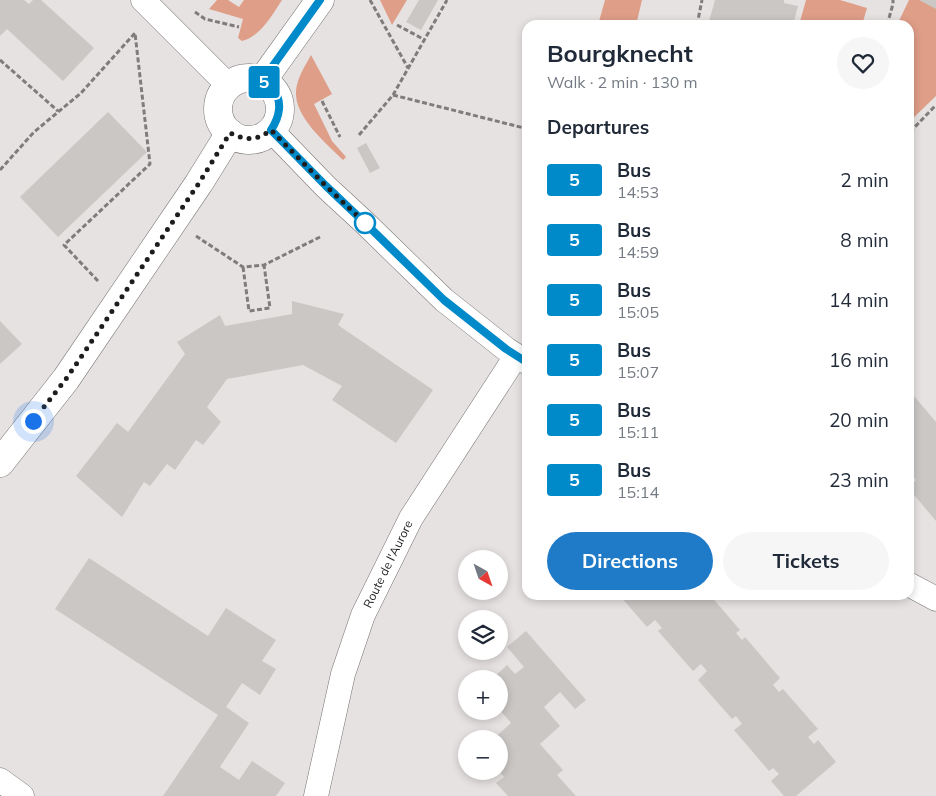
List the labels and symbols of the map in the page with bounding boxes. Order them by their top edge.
line badge: 5 [248,66,280,98]
unlabelled marker [354,212,376,234]
your location [21,409,46,434]
street label: Route de l'Aurore [360,518,416,610]
north arrow [458,550,508,600]

